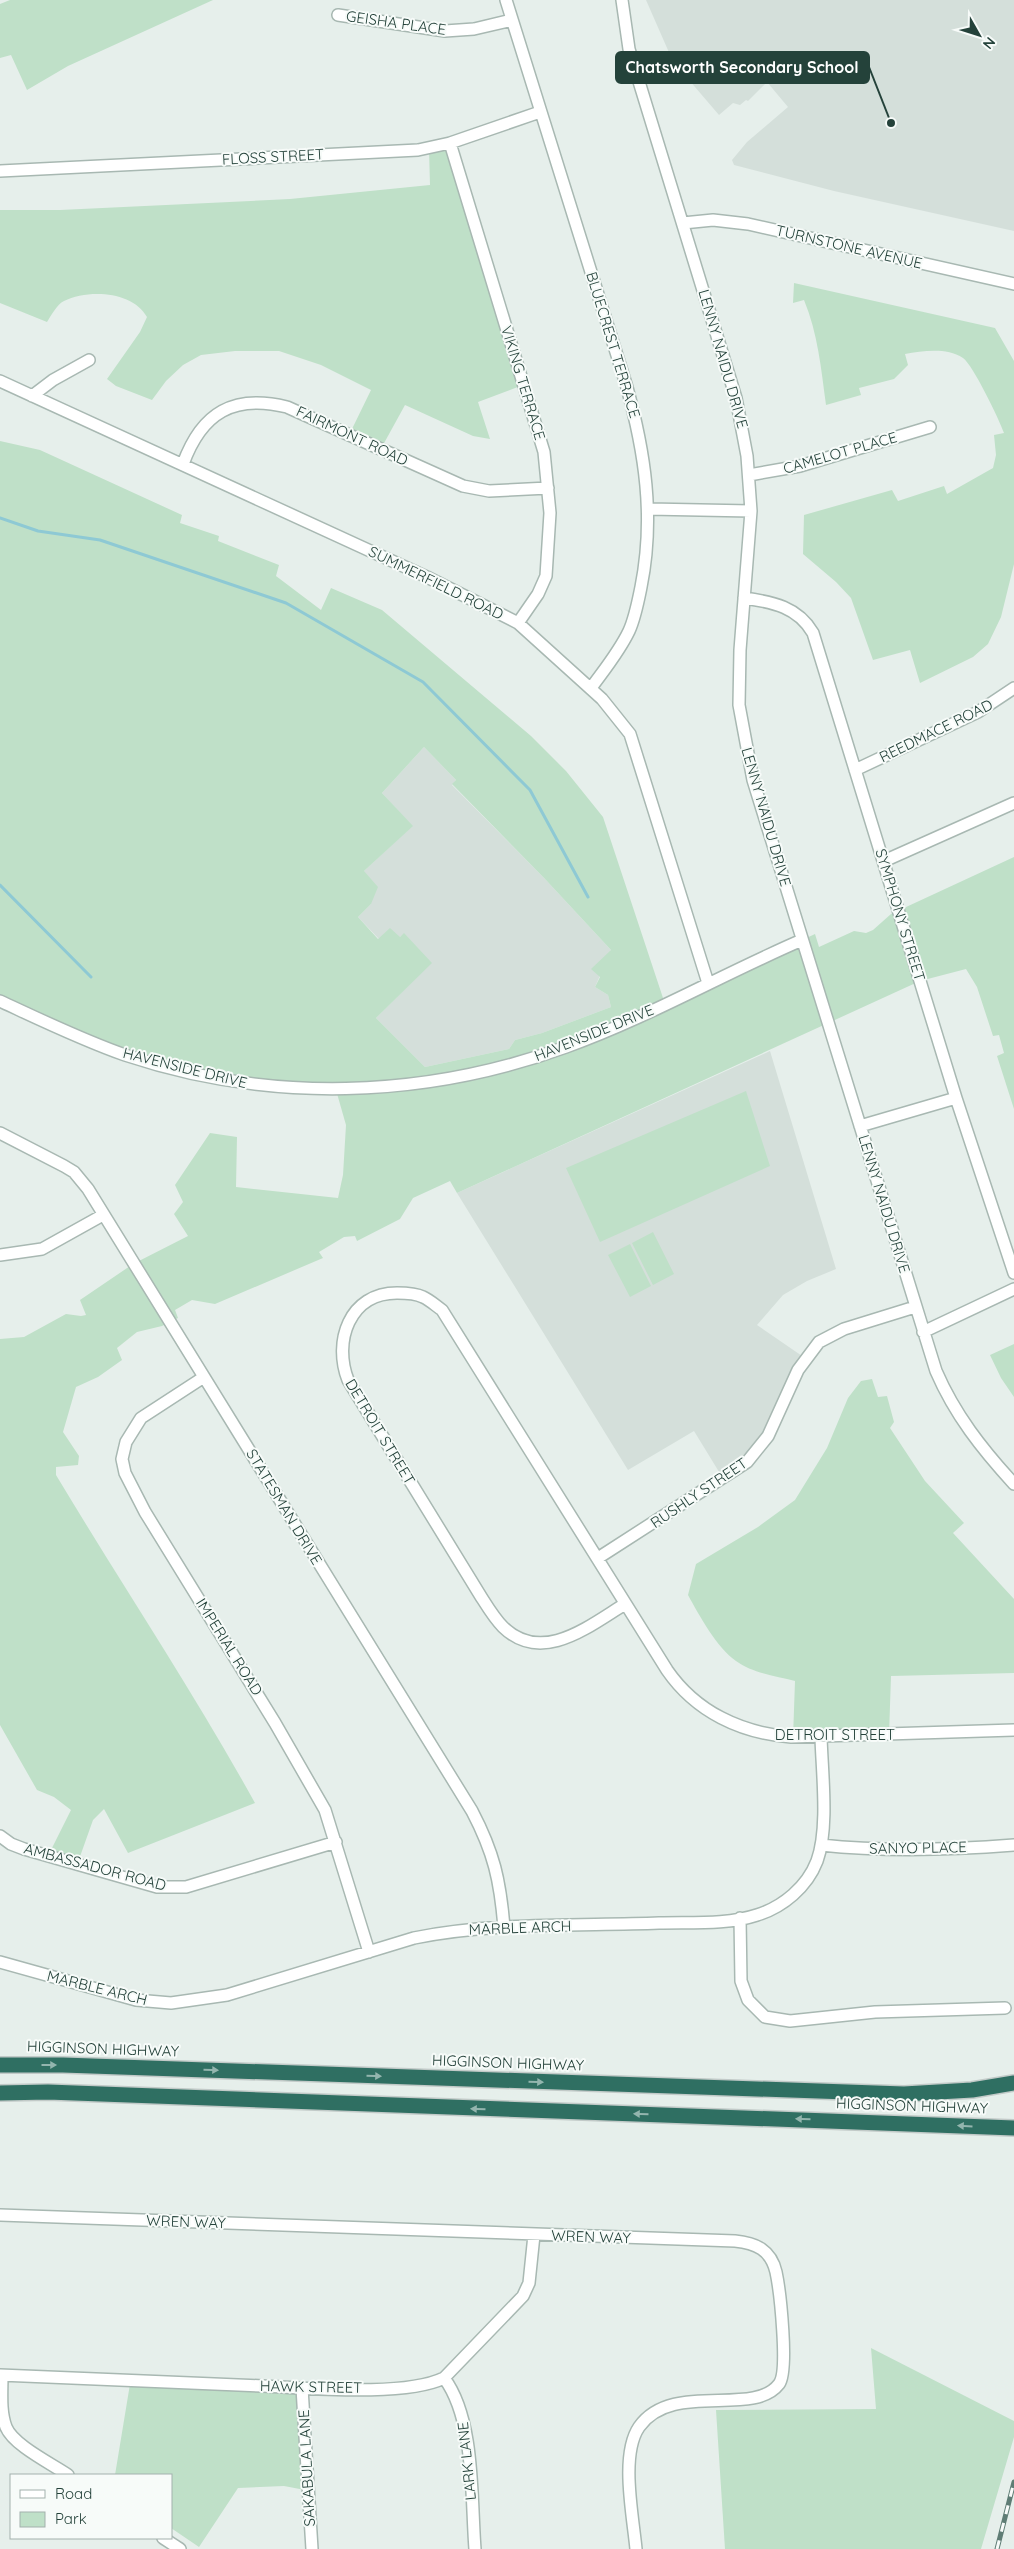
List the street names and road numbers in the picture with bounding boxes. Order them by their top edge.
street label: GEISHA PLACE [345,6,447,39]
street label: FLOSS STREET [221,144,325,169]
street label: TURNSTONE AVENUE [774,220,924,273]
street label: BLUECREST TERRACE [582,269,645,420]
street label: LENNY NAIDU DRIVE [695,287,752,431]
street label: VIKING TERRACE [497,323,550,442]
street label: FAIRMONT ROAD [293,401,411,470]
street label: CAMELOT PLACE [781,427,899,478]
street label: SUMMERFIELD ROAD [366,542,507,624]
street label: REEDMACE ROAD [876,695,996,766]
street label: LENNY NAIDU DRIVE [738,745,795,889]
street label: SYMPHONY STREET [871,846,930,983]
street label: HAVENSIDE DRIVE [531,1000,656,1065]
street label: HAVENSIDE DRIVE [121,1043,249,1092]
street label: LENNY NAIDU DRIVE [854,1132,915,1275]
street label: DETROIT STREET [341,1375,420,1488]
street label: STATESMAN DRIVE [242,1445,327,1568]
street label: RUSHLY STREET [647,1453,751,1532]
street label: IMPERIAL ROAD [192,1595,267,1699]
street label: DETROIT STREET [775,1725,895,1744]
street label: SANYO PLACE [869,1837,967,1858]
street label: AMBASSADOR ROAD [22,1838,168,1895]
street label: MARBLE ARCH [468,1916,572,1939]
street label: MARBLE ARCH [45,1966,149,2009]
street label: HIGGINSON HIGHWAY [27,2036,180,2061]
street label: HIGGINSON HIGHWAY [432,2050,585,2075]
street label: HIGGINSON HIGHWAY [836,2093,989,2118]
street label: WREN WAY [146,2211,227,2232]
street label: WREN WAY [551,2226,632,2247]
street label: HAWK STREET [260,2376,362,2397]
street label: SAKABULA LANE [294,2409,319,2527]
street label: LARK LANE [453,2421,480,2501]

